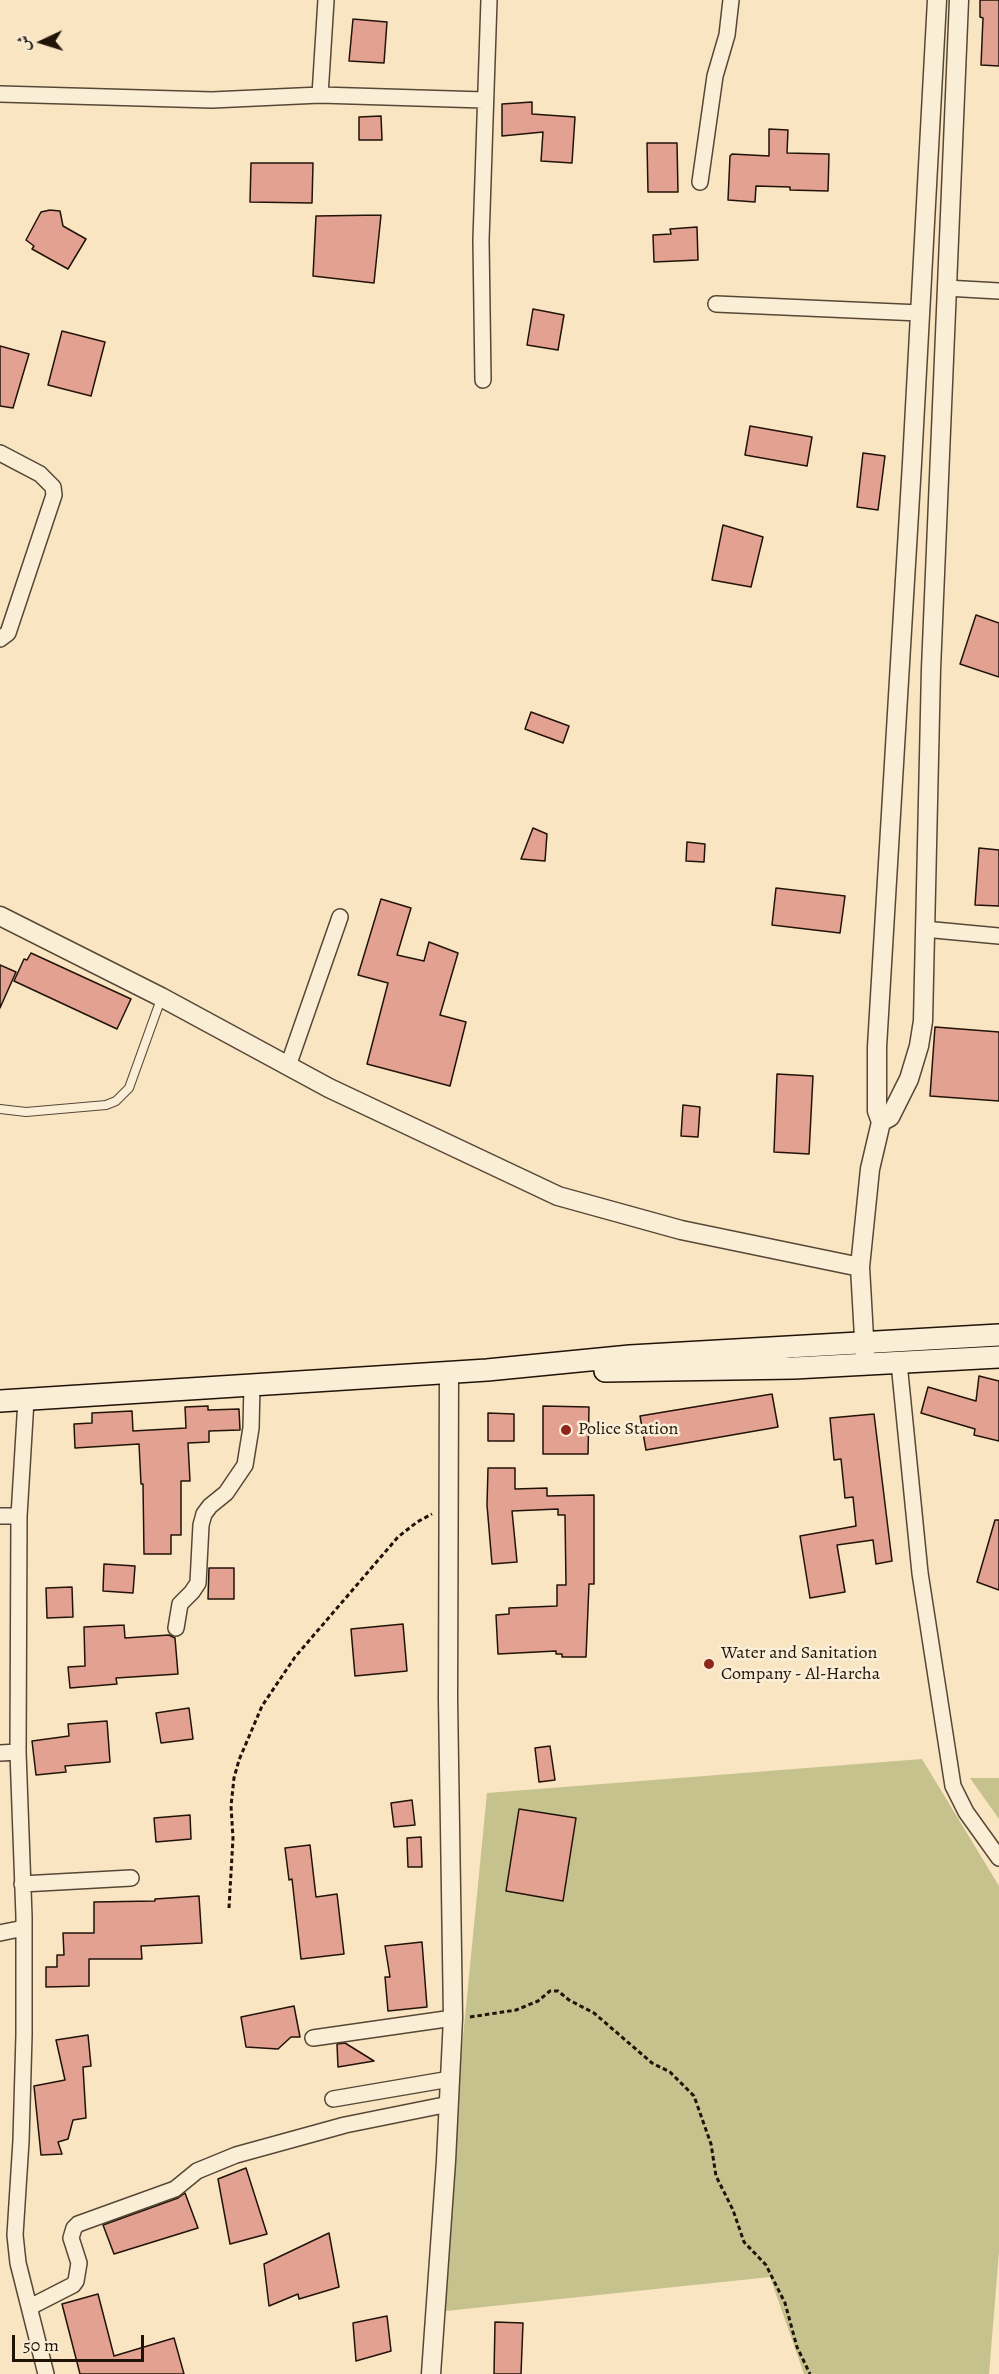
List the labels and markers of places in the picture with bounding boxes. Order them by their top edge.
place label: Police Station [578,1419,678,1441]
marker: Police Station [559,1423,573,1437]
place label: Water and Sanitation Company - Al-Harcha [721,1643,880,1686]
marker: Water and Sanitation Company - Al-Harcha [702,1657,716,1671]

